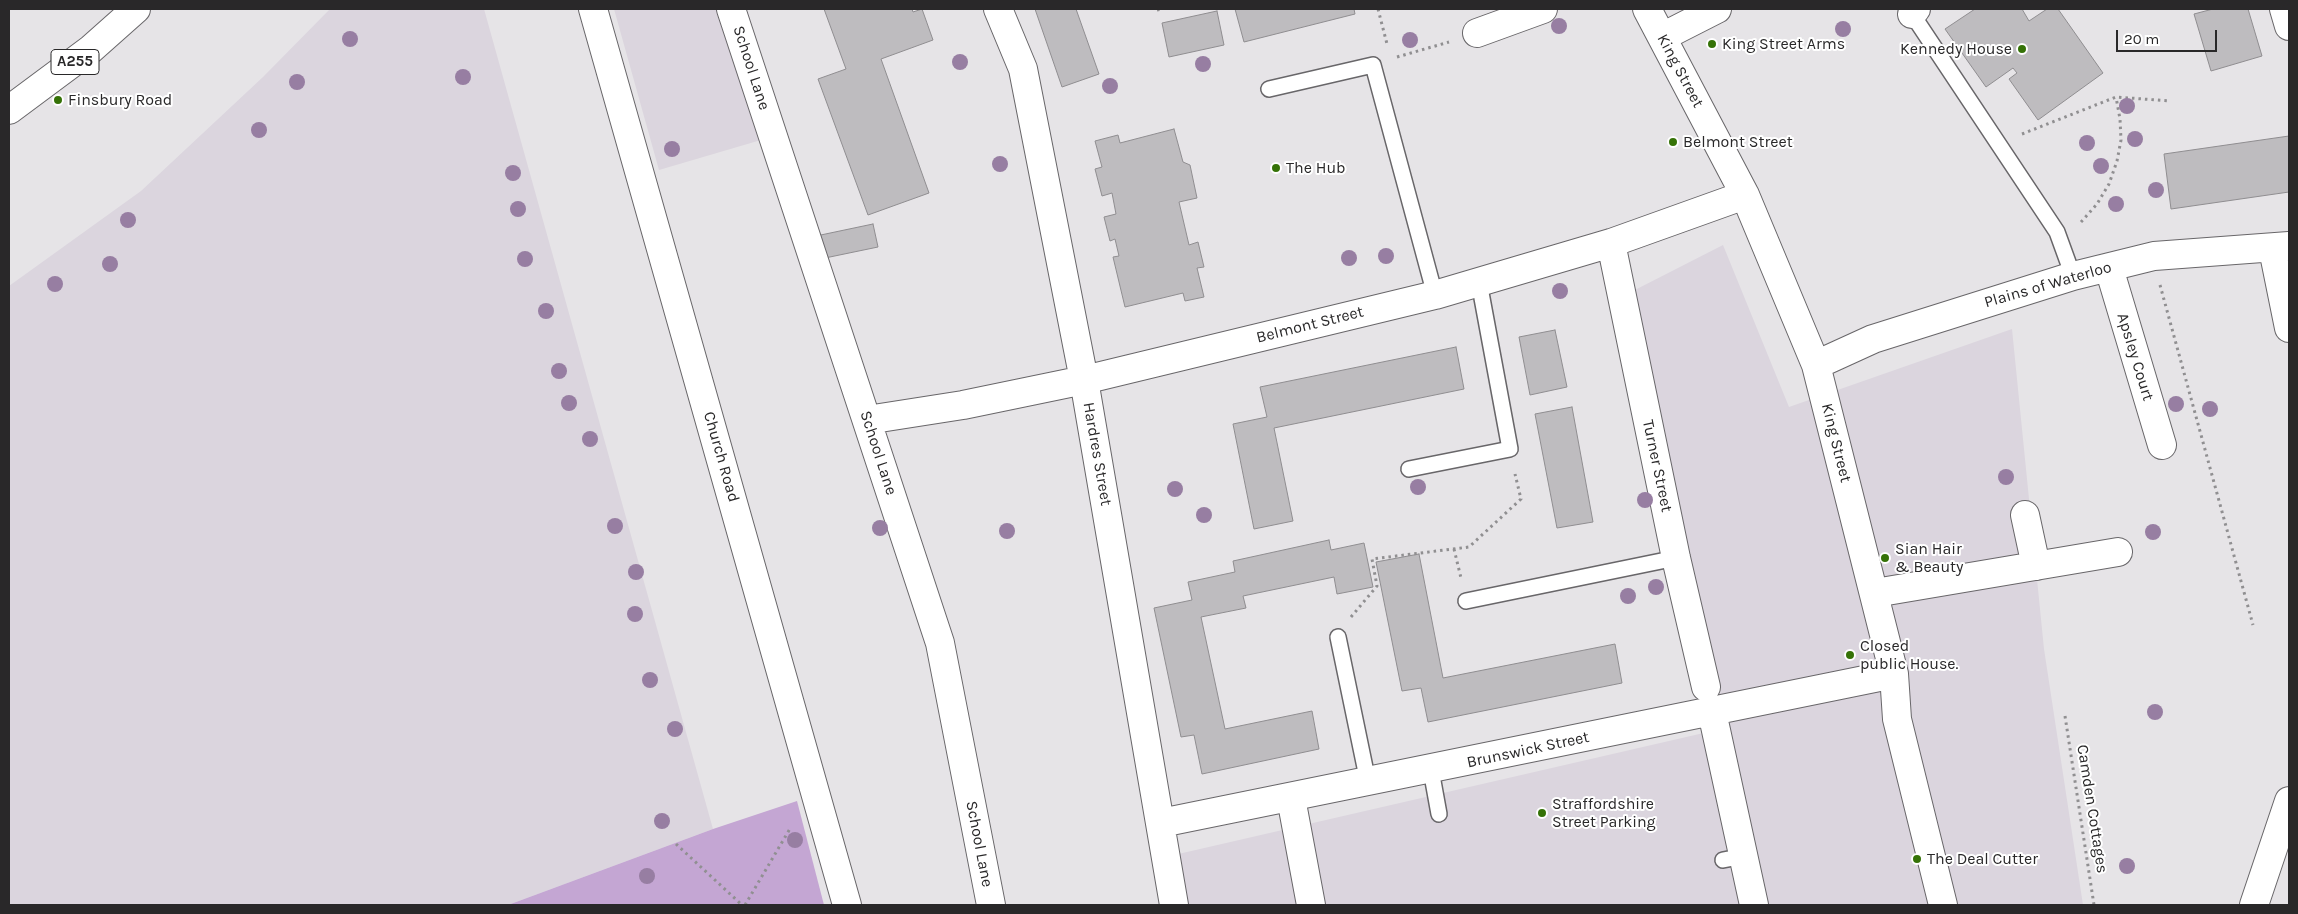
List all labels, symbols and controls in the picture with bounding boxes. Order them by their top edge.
scale bar [2118,20,2219,52]
street label: School Lane [728,23,774,113]
text: 20 m [2124,30,2159,48]
street label: King Street [1653,31,1707,111]
place label: King Street Arms [1722,34,1845,54]
marker: King Street Arms [1706,38,1718,50]
place label: Kennedy House [1900,39,2012,59]
marker: Kennedy House [2016,43,2028,55]
road number: A255 [51,50,99,74]
place label: Finsbury Road [68,90,172,110]
marker: Finsbury Road [52,94,64,106]
place label: Belmont Street [1683,132,1793,152]
marker: Belmont Street [1667,136,1679,148]
place label: The Hub [1286,158,1346,178]
marker: The Hub [1270,162,1282,174]
street label: Plains of Waterloo [1982,258,2114,312]
street label: Belmont Street [1254,302,1366,348]
street label: Apsley Court [2113,311,2157,403]
street label: Hardres Street [1078,401,1116,507]
street label: King Street [1817,401,1855,485]
street label: School Lane [855,408,901,498]
street label: Church Road [699,409,743,505]
street label: Turner Street [1638,418,1676,514]
place label: Sian Hair & Beauty [1895,539,1964,577]
marker: Sian Hair & Beauty [1879,552,1891,564]
place label: Closed public House. [1860,636,1958,674]
marker: Closed public House. [1844,649,1856,661]
street label: Brunswick Street [1465,728,1591,772]
street label: Camden Cottages [2072,743,2112,875]
place label: Straffordshire Street Parking [1552,794,1656,832]
street label: School Lane [961,799,997,889]
marker: Straffordshire Street Parking [1536,807,1548,819]
place label: The Deal Cutter [1927,849,2038,869]
marker: The Deal Cutter [1911,853,1923,865]

